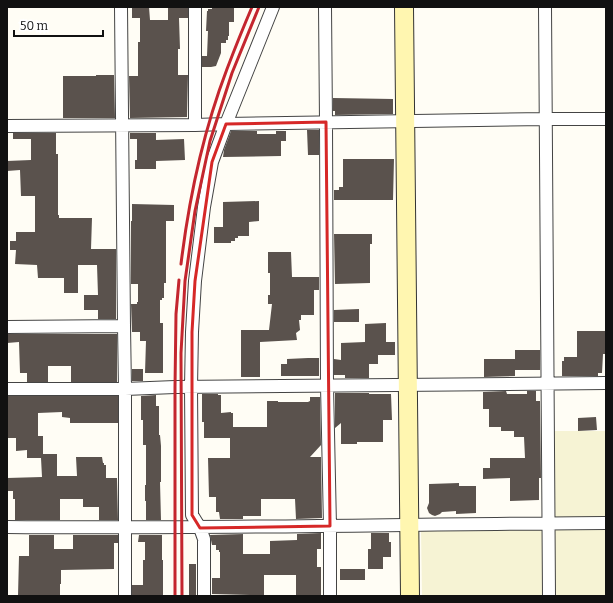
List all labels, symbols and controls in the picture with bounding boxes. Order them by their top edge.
scale bar [14,12,103,38]
text: 50 m [20,19,49,33]

